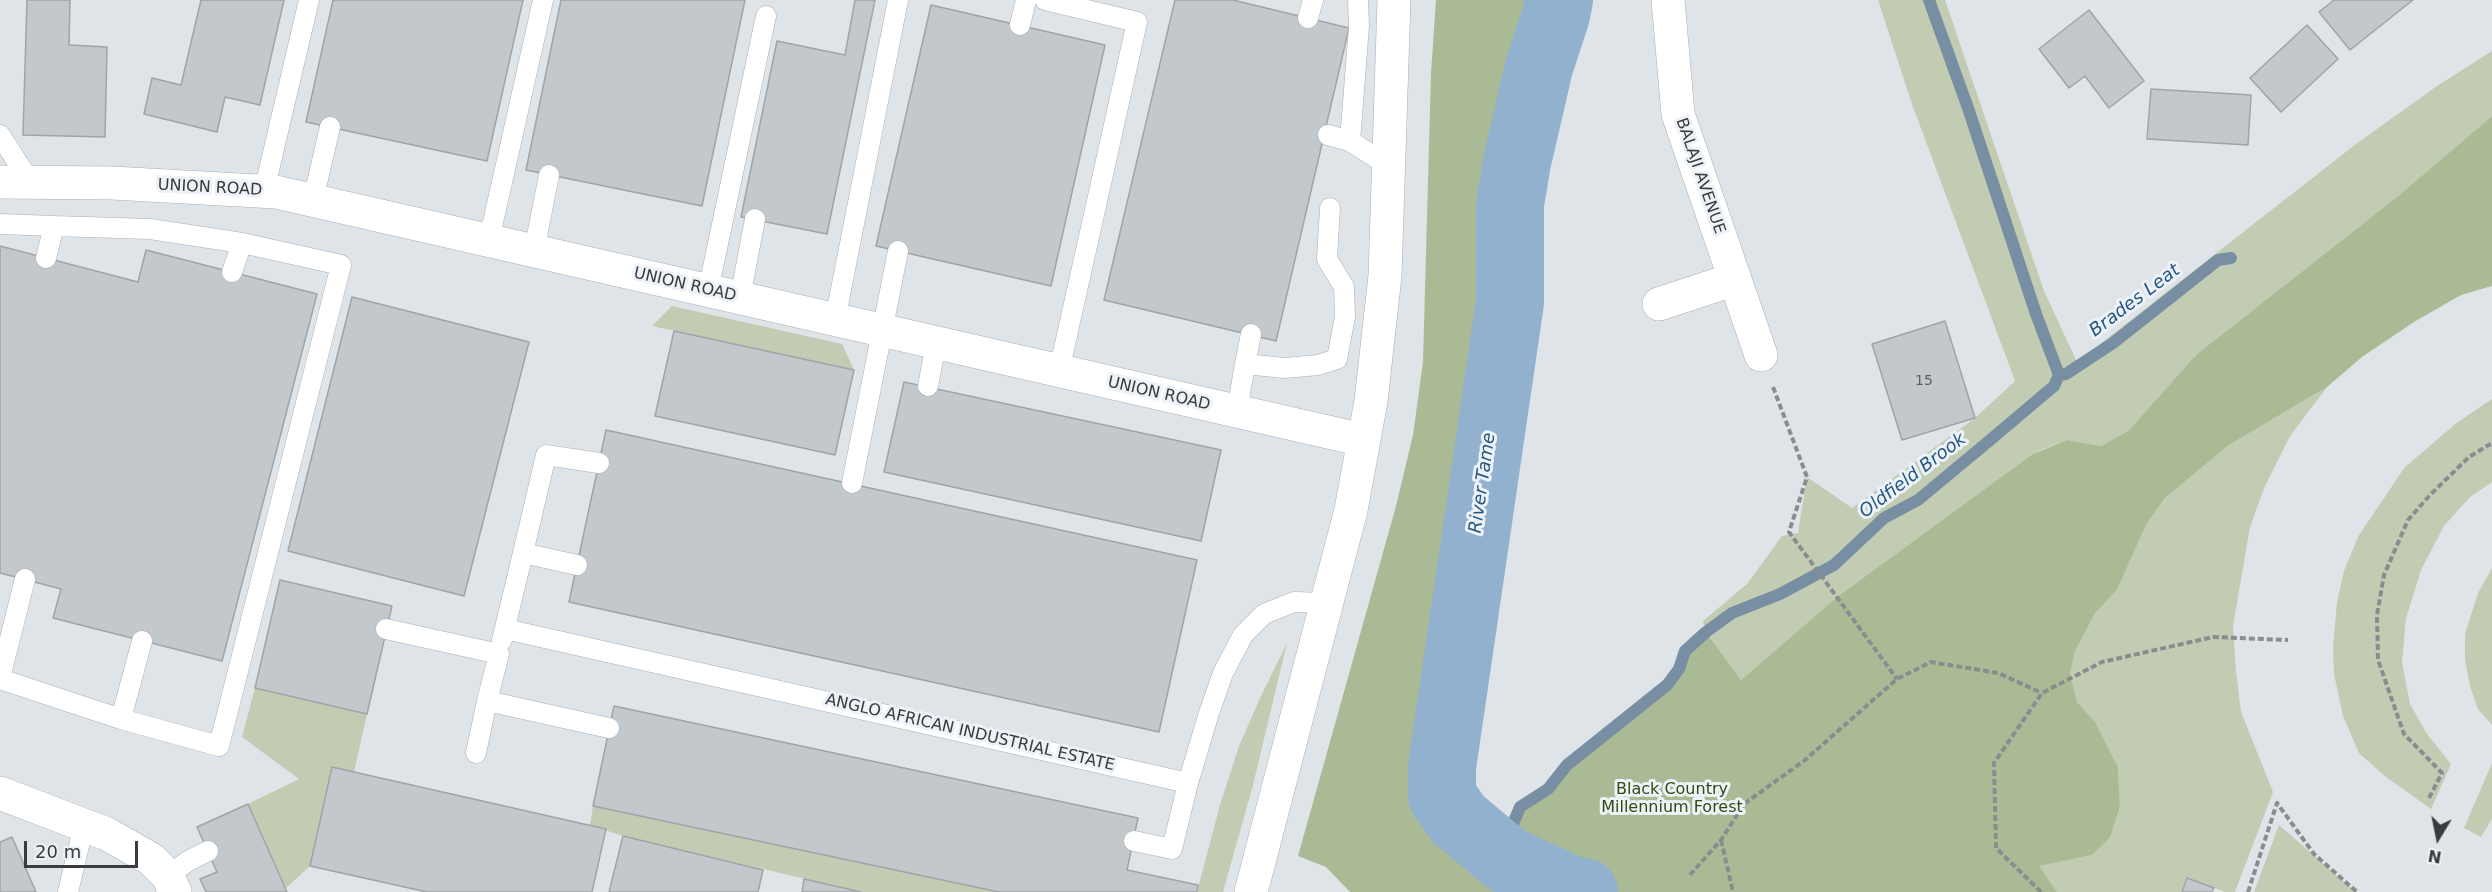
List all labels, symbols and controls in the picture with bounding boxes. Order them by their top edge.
street label: BALAJI AVENUE [1671,115,1729,237]
street label: UNION ROAD [157,176,263,200]
water label: Brades Leat [2086,260,2184,342]
street label: UNION ROAD [632,264,738,306]
street label: UNION ROAD [1106,373,1212,415]
house number: 15 [1915,373,1933,389]
water label: Oldfield Brook [1856,429,1970,523]
water label: River Tame [1465,431,1501,535]
street label: ANGLO AFRICAN INDUSTRIAL ESTATE [823,690,1117,776]
park label: Black Country Millennium Forest [1601,780,1743,818]
north arrow [2408,808,2468,868]
scale bar [27,829,141,867]
text: 20 m [35,841,81,862]
text: N [2427,846,2443,867]

